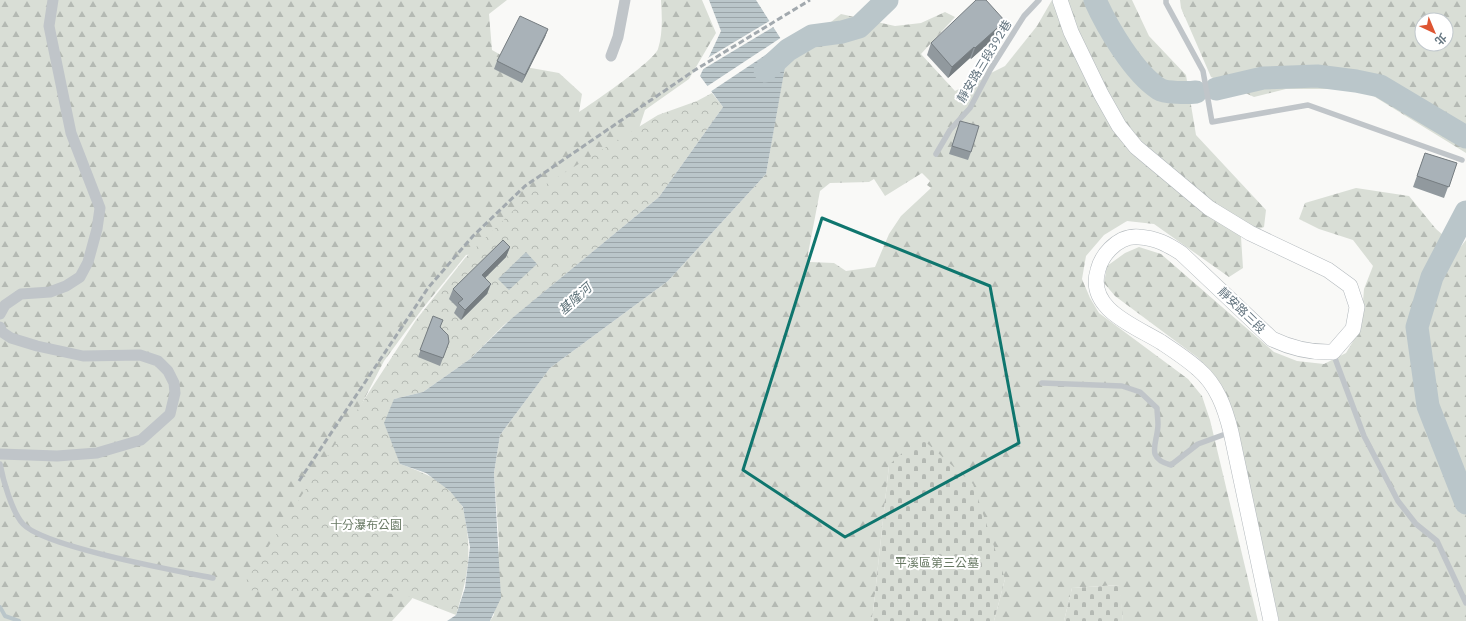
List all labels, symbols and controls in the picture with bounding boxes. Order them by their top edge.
north arrow [1414,12,1454,52]
street label: 靜安路三段392巷 [953,17,1015,105]
text: 北 [1432,30,1450,48]
water label: 基隆河 [555,278,597,318]
street label: 靜安路三段 [1215,284,1269,336]
park label: 十分瀑布公園 [330,517,402,532]
park label: 平溪區第三公墓 [895,555,979,570]

